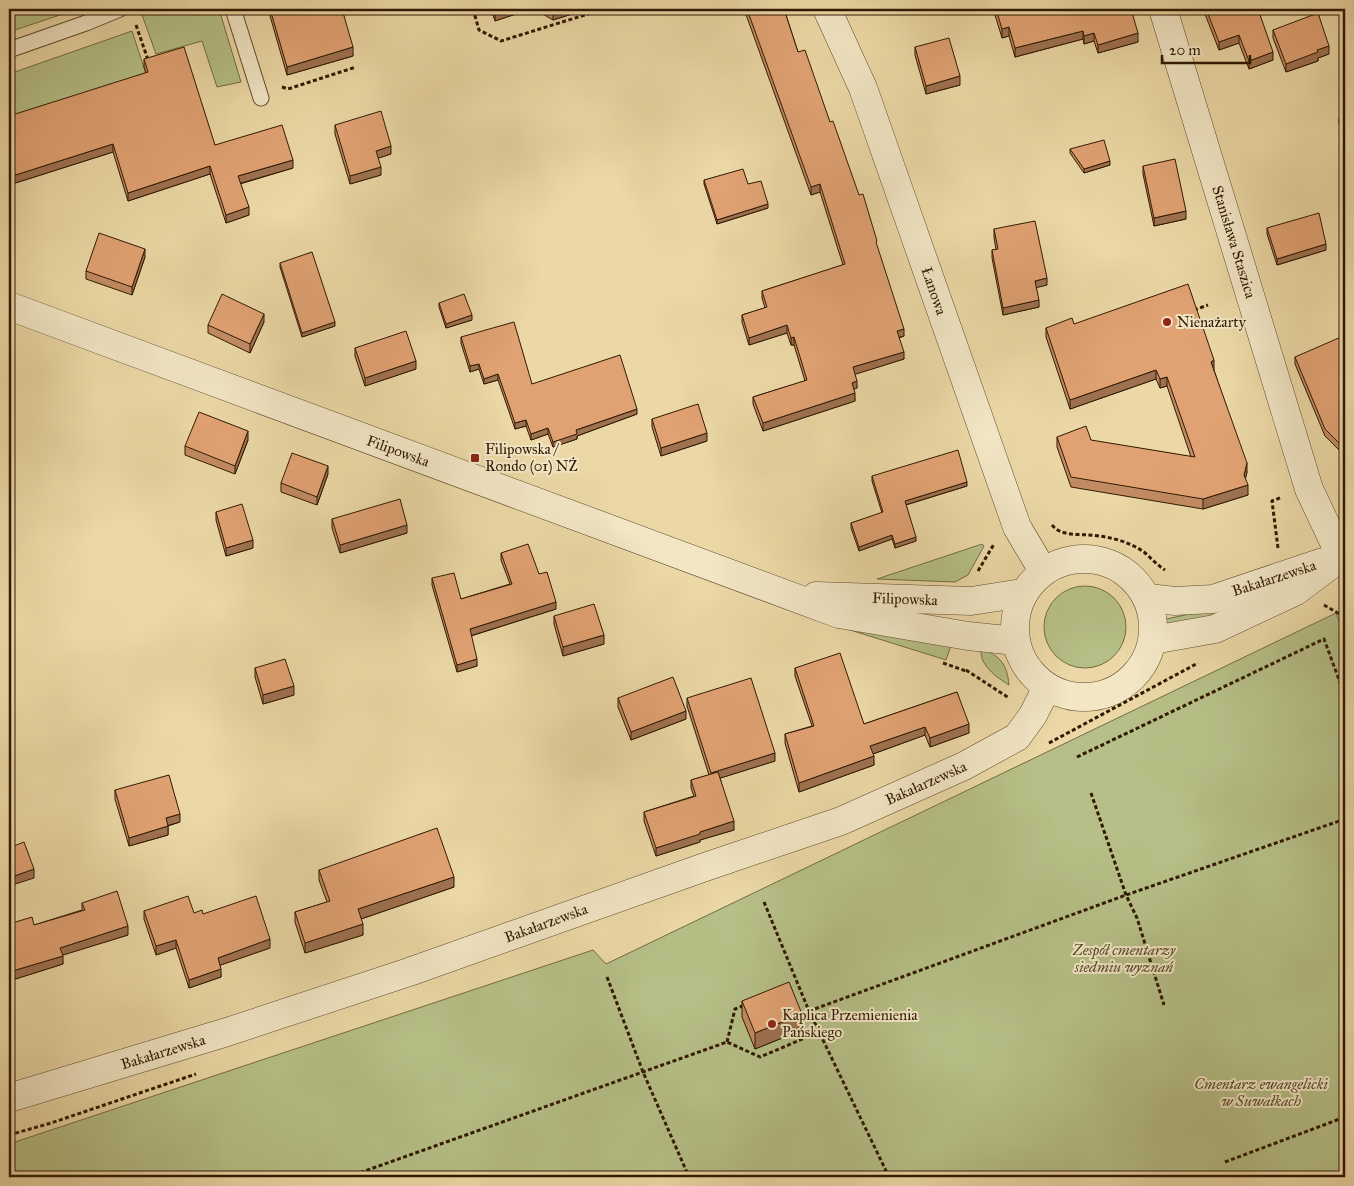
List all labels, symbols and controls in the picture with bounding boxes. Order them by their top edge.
scale bar [1162,32,1249,64]
text: 20 m [1169,41,1201,59]
street label: Stanisława Staszica [1208,183,1260,301]
street label: Łanowa [917,265,951,318]
place label: Nienażarty [1177,313,1247,331]
marker: Nienażarty [1161,316,1173,328]
street label: Filipowska [364,431,433,471]
place label: Filipowska / Rondo (01) NŻ [485,440,578,476]
marker: Filipowska / Rondo (01) NŻ [469,452,481,464]
street label: Bakałarzewska [1230,556,1319,600]
street label: Filipowska [872,589,939,609]
street label: Bakałarzewska [882,757,970,809]
street label: Bakałarzewska [502,899,591,946]
park label: Zespół cmentarzy siedmiu wyznań [1072,941,1177,976]
place label: Kaplica Przemienienia Pańskiego [782,1006,918,1041]
marker: Kaplica Przemienienia Pańskiego [766,1018,778,1030]
street label: Bakałarzewska [119,1030,208,1073]
park label: Cmentarz ewangelicki w Suwałkach [1194,1075,1328,1110]

